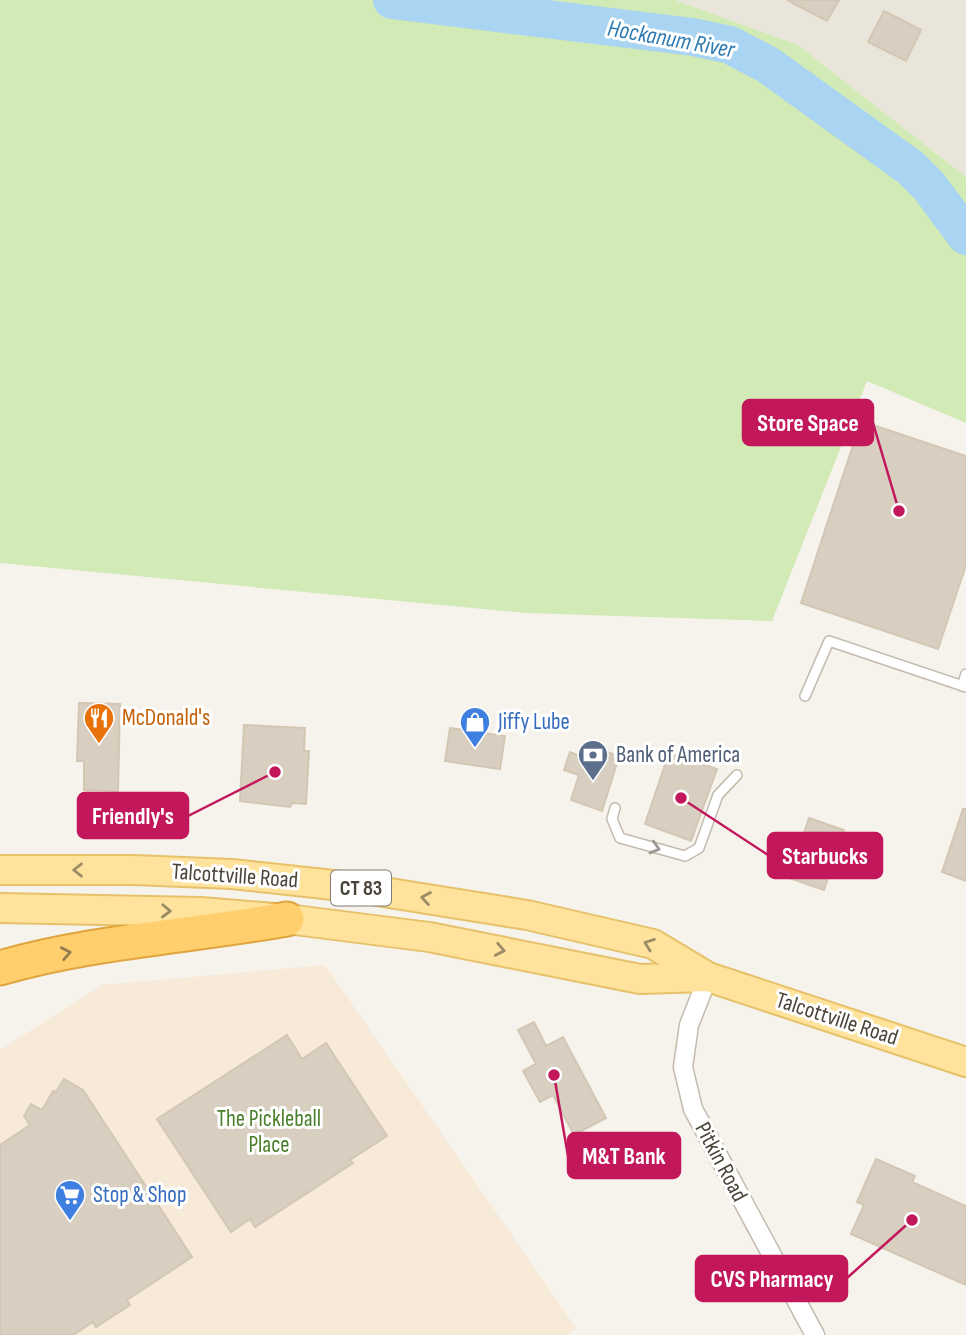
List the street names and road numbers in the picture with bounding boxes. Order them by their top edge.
street label: Talcottville Road [171,858,299,894]
road number: CT 83 [331,870,391,906]
street label: Talcottville Road [772,986,902,1052]
street label: Pitkin Road [688,1118,754,1206]

